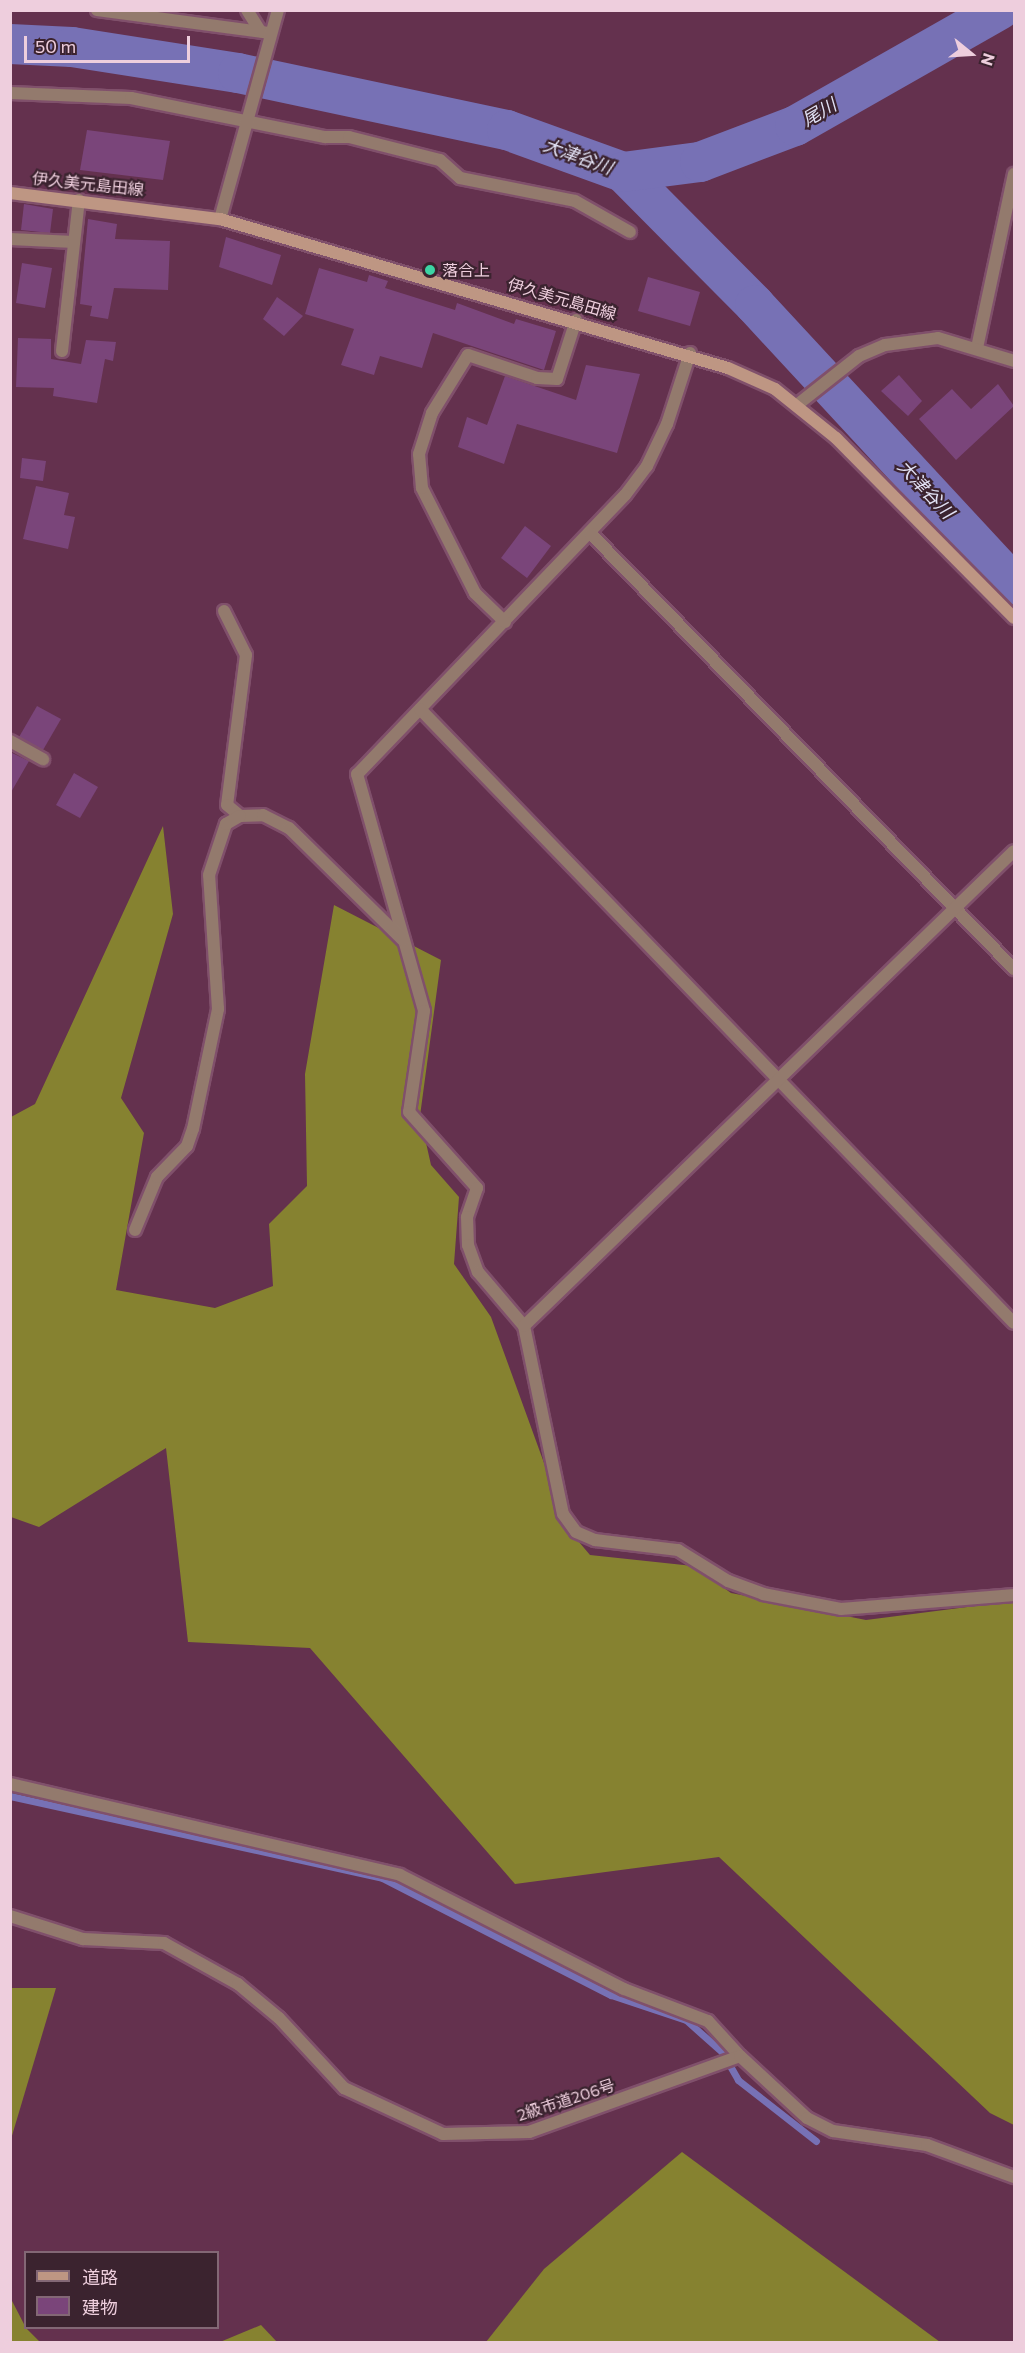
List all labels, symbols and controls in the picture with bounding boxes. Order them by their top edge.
scale bar [27,24,194,62]
north arrow [941,24,1001,84]
text: 50 m [35,35,76,57]
text: N [978,51,999,68]
water label: 尾川 [798,94,840,130]
water label: 大津谷川 [540,134,616,178]
street label: 伊久美元島田線 [31,169,145,199]
place label: 落合上 [442,260,490,280]
marker: 落合上 [423,263,437,277]
street label: 伊久美元島田線 [506,274,618,324]
water label: 大津谷川 [894,455,958,523]
street label: 2級市道206号 [515,2075,617,2125]
legend [24,2251,219,2329]
text: 道路 [82,2266,118,2288]
text: 建物 [82,2296,118,2318]

